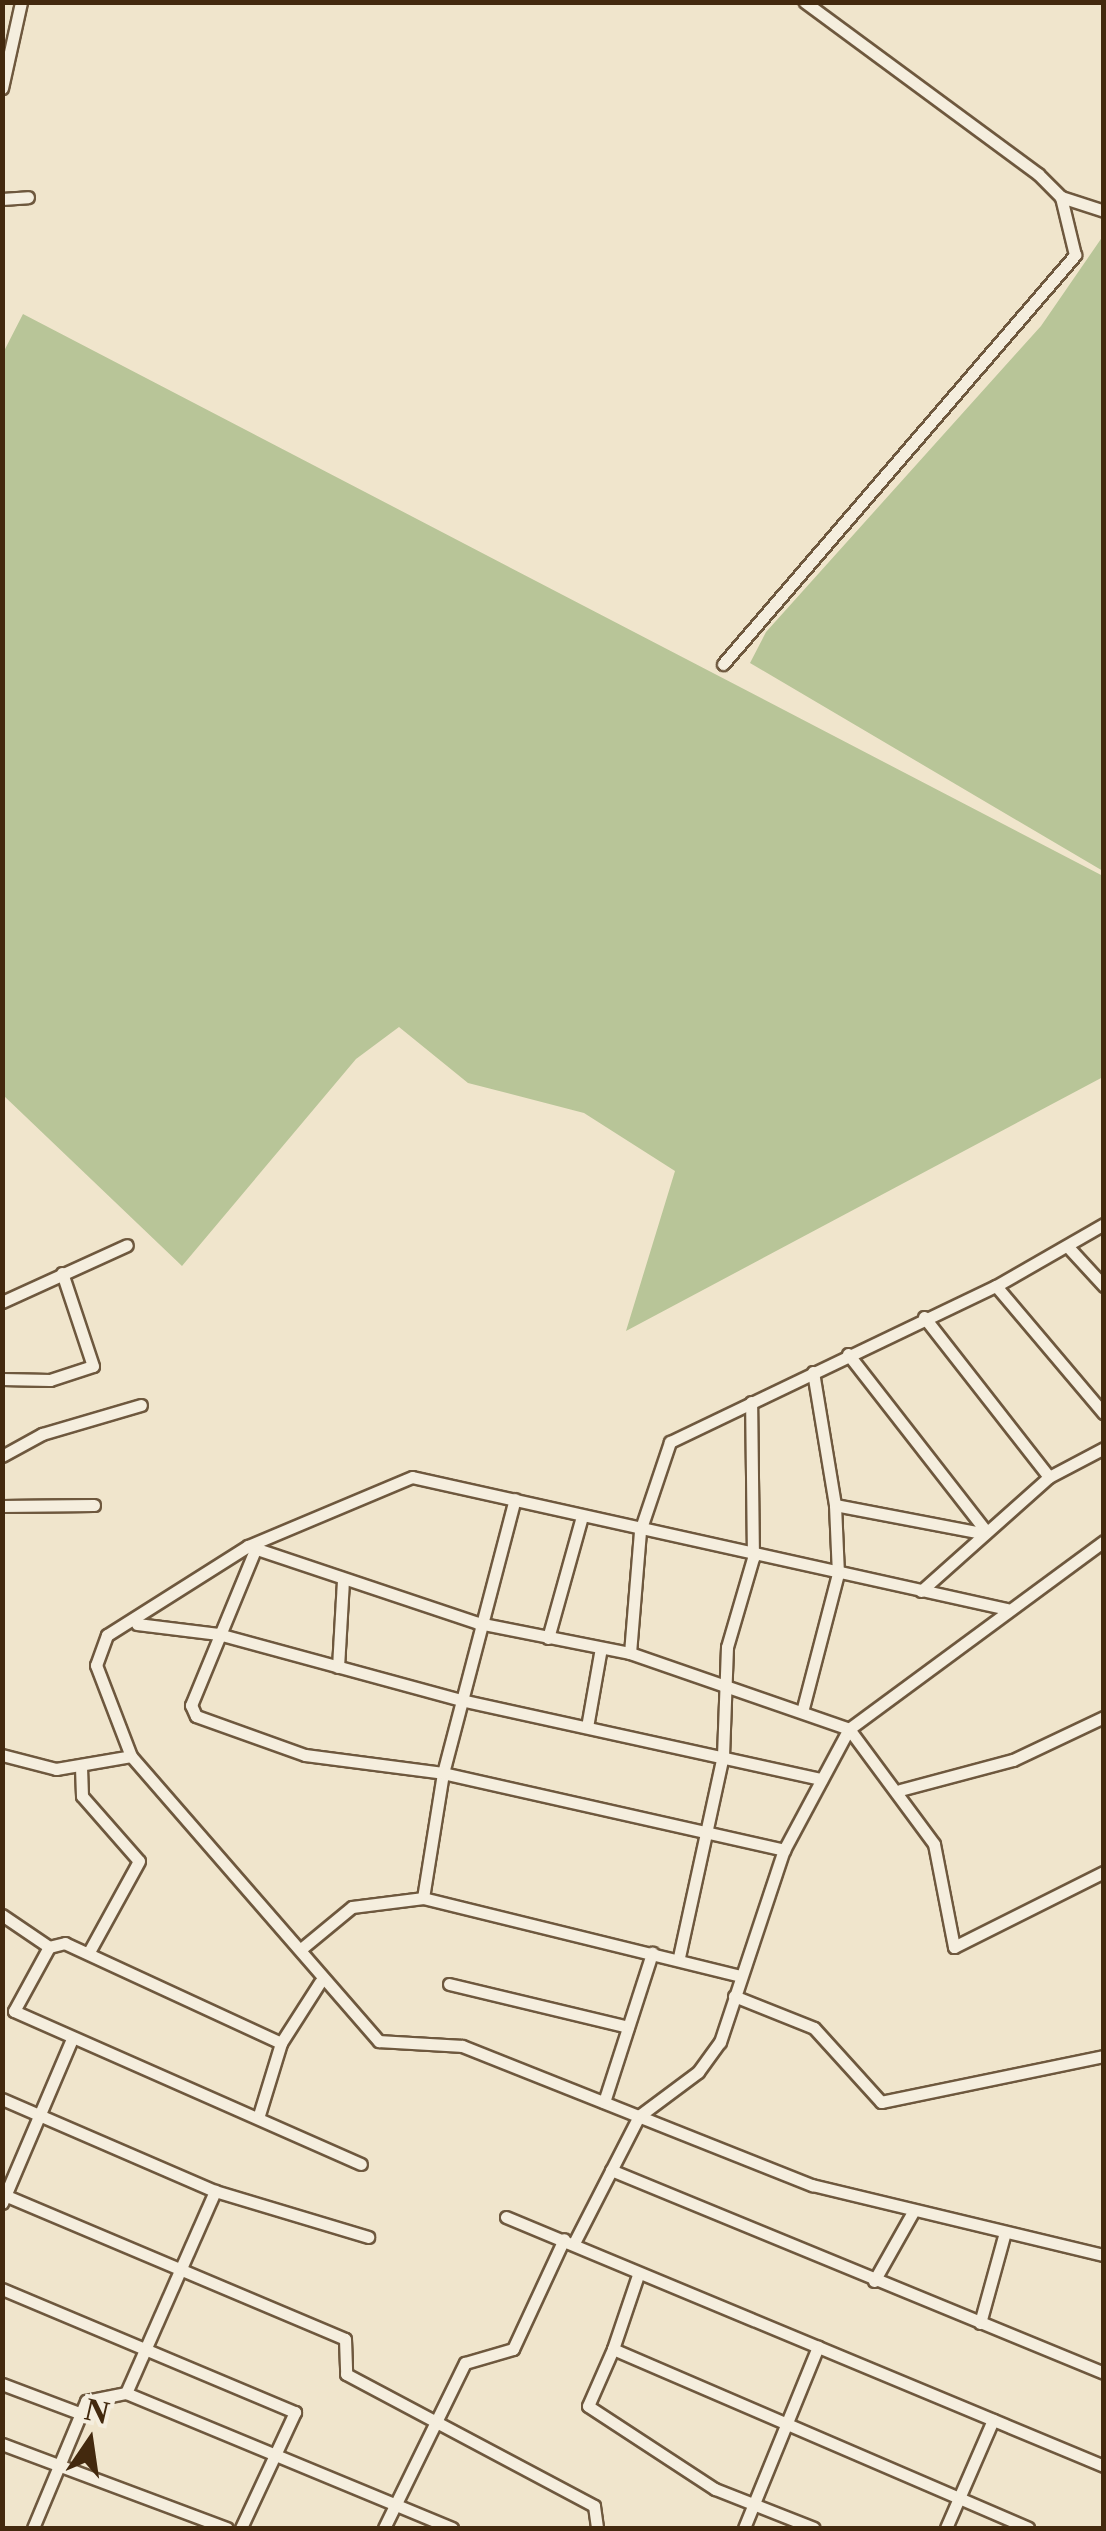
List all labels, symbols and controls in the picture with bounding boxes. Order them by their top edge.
north arrow [40,2391,140,2491]
text: N [81,2392,112,2431]

